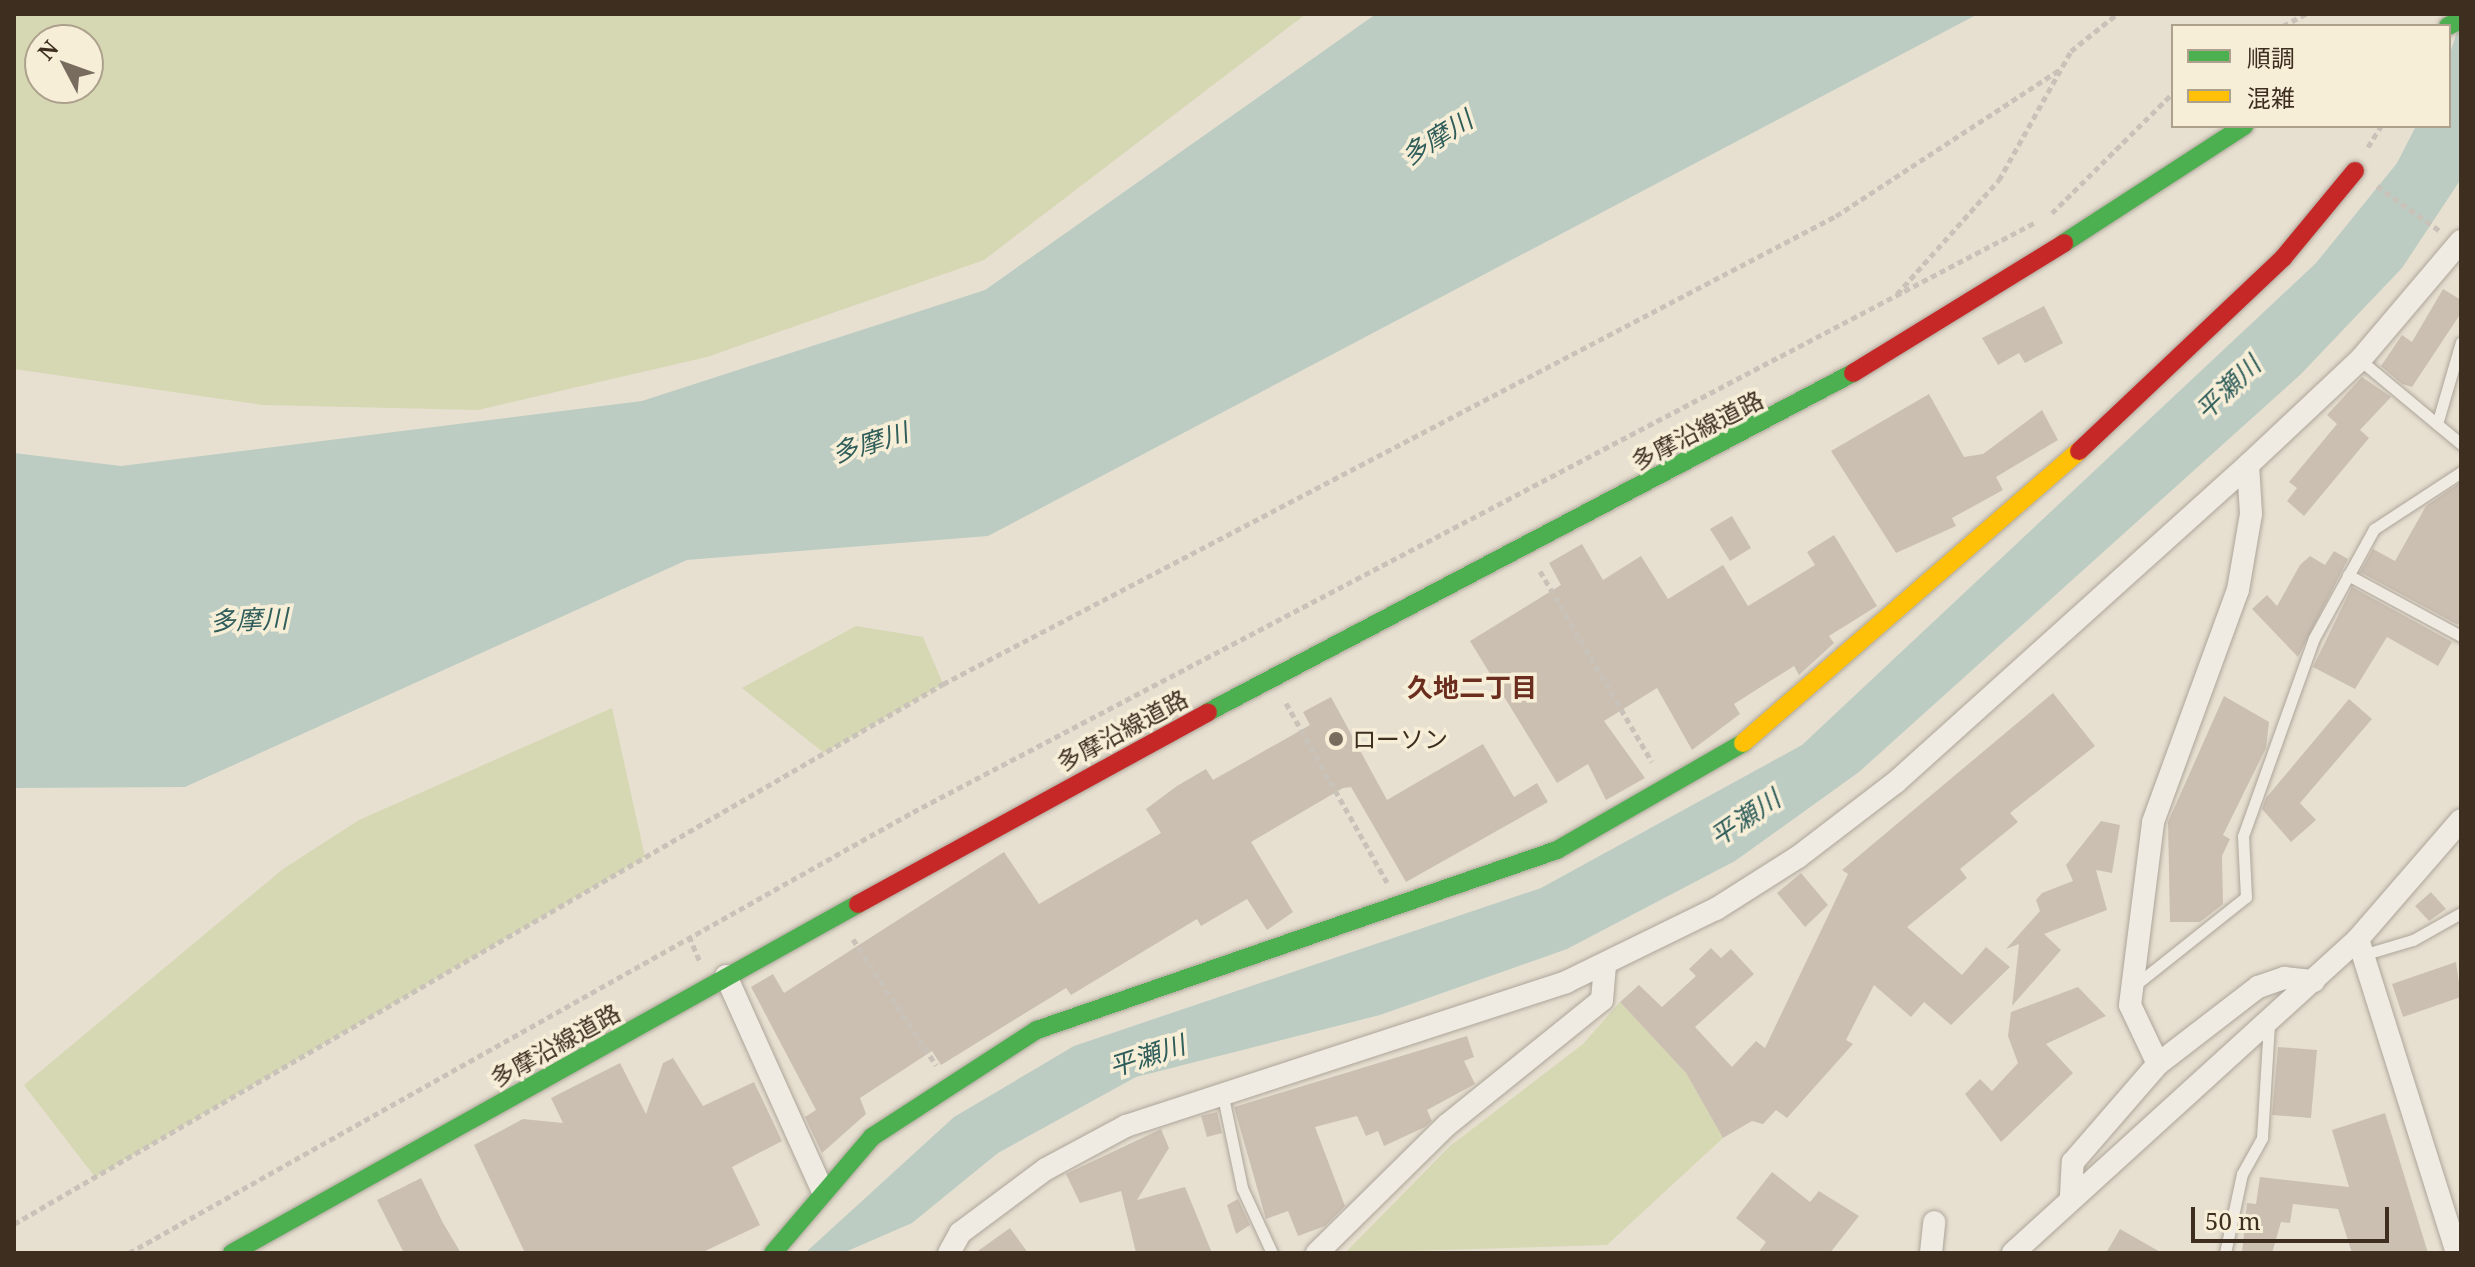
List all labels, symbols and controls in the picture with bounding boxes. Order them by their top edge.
north arrow [24,24,104,104]
legend [2171,24,2451,128]
text: N [30,33,64,66]
text: 順調 [2247,41,2295,74]
text: 混雑 [2247,81,2295,114]
water label: 多摩川 [1396,104,1478,172]
water label: 平瀬川 [2189,350,2267,426]
street label: 多摩沿線道路 [1626,384,1768,476]
water label: 多摩川 [828,417,912,469]
water label: 多摩川 [209,603,289,637]
district label: 久地二丁目 [1407,672,1537,704]
street label: 多摩沿線道路 [1052,683,1192,777]
place label: ローソン [1352,725,1448,753]
marker: ローソン [1327,730,1345,748]
water label: 平瀬川 [1704,783,1786,853]
street label: 多摩沿線道路 [485,997,625,1093]
water label: 平瀬川 [1105,1029,1189,1083]
scale bar [2195,1191,2393,1241]
text: 50 m [2205,1204,2261,1237]

